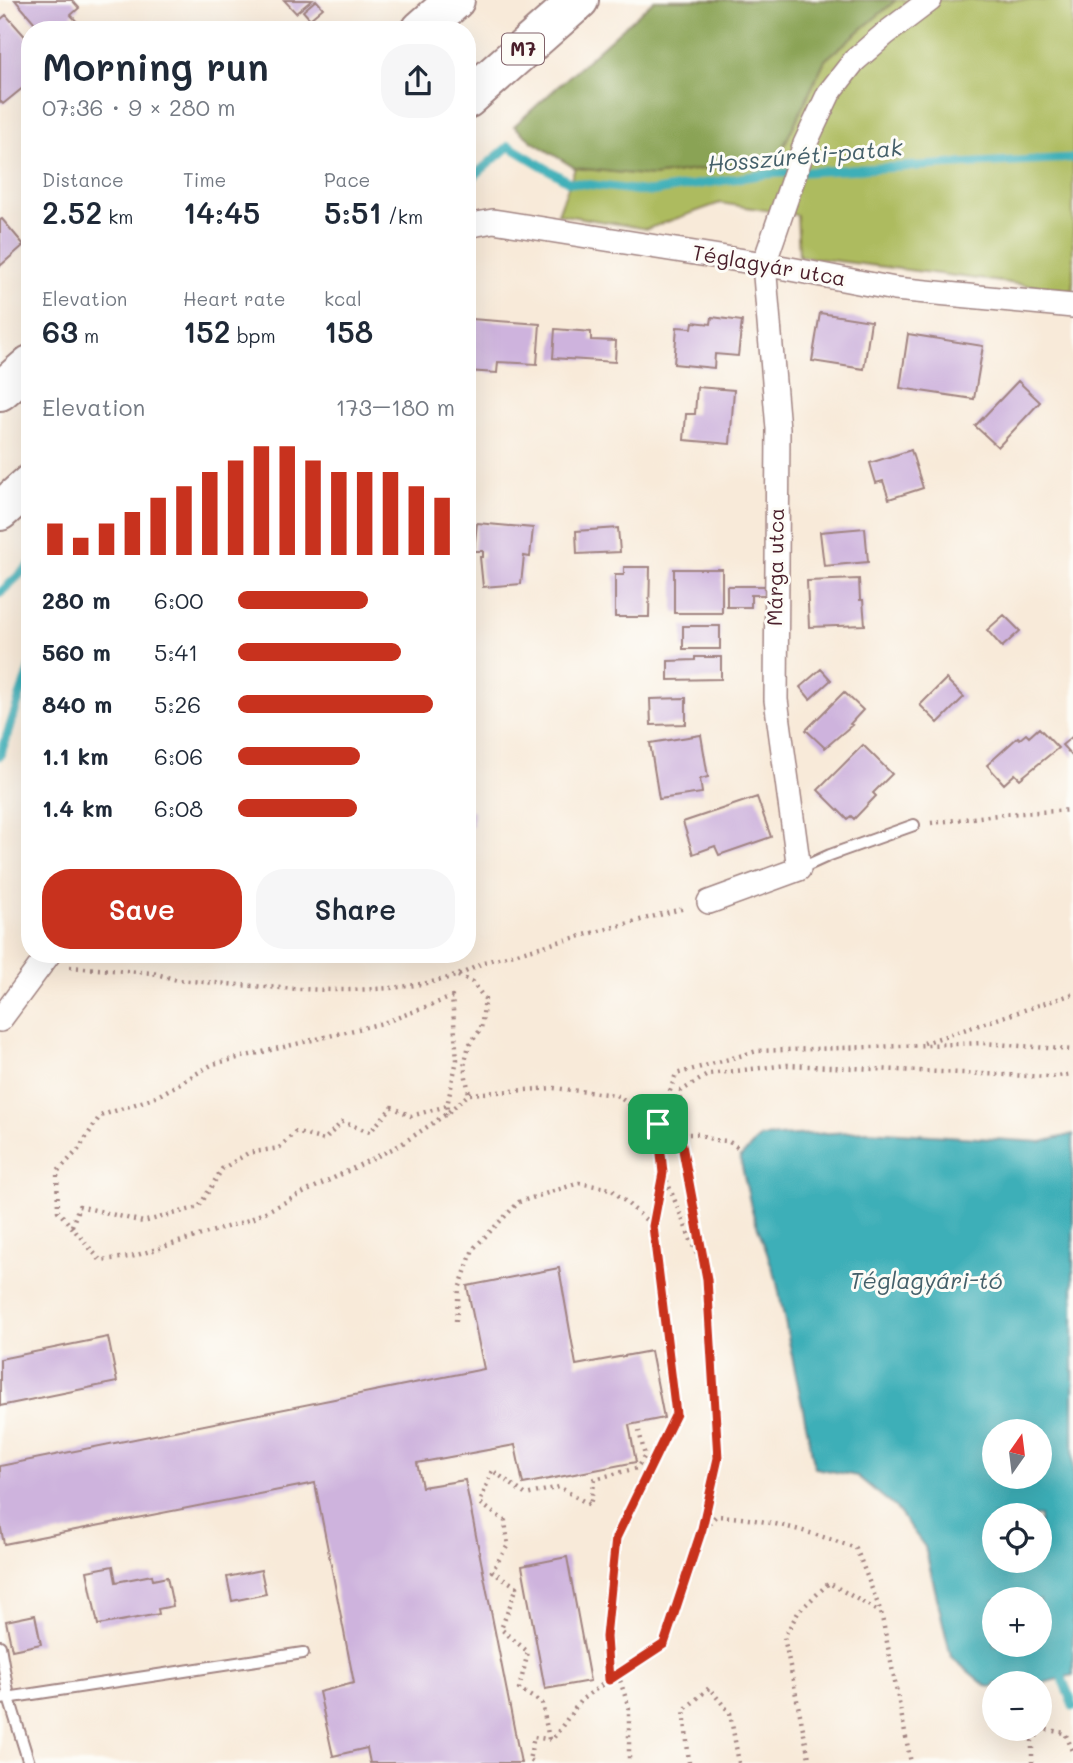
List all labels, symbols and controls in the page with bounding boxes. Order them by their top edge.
road number: M7 [502,34,544,64]
text: Morning run [42,41,269,91]
button: share [381,44,455,118]
text: 07:36 · 9 × 280 m [42,92,236,122]
water label: Hosszúréti-patak [706,131,904,178]
text: Distance [42,167,124,192]
text: Time [183,167,226,192]
text: Pace [324,167,370,192]
text: 2.52 [42,192,102,232]
text: 14:45 [183,192,260,232]
text: 5:51 [324,192,382,232]
text: km [102,204,133,229]
text: /km [382,204,423,229]
street label: Téglagyár utca [690,238,848,291]
text: Elevation [42,286,127,311]
text: Heart rate [183,286,286,311]
text: kcal [324,286,362,311]
text: 63 [42,311,78,351]
text: 152 [183,311,231,351]
text: 158 [324,311,373,351]
text: m [78,323,99,348]
text: bpm [231,323,276,348]
text: Elevation [42,392,145,422]
text: 173–180 m [336,392,455,422]
street label: Márga utca [760,507,789,626]
text: 280 m [42,585,110,615]
text: 6:00 [154,585,203,615]
text: 560 m [42,637,111,667]
text: 5:41 [154,637,198,667]
text: 840 m [42,689,112,719]
text: 5:26 [154,689,201,719]
text: 1.1 km [42,741,108,771]
text: 6:06 [154,741,203,771]
text: 1.4 km [42,793,113,823]
text: 6:08 [154,793,203,823]
button: Save [42,869,242,949]
button: Share [256,869,455,949]
pin [628,1094,688,1154]
icon: arrive [639,1105,677,1143]
water label: Téglagyári-tó [850,1265,1002,1295]
north arrow [982,1419,1052,1489]
map controls [982,1419,1052,1741]
button: locate [982,1503,1052,1573]
button: + [982,1587,1052,1657]
button: − [982,1671,1052,1741]

